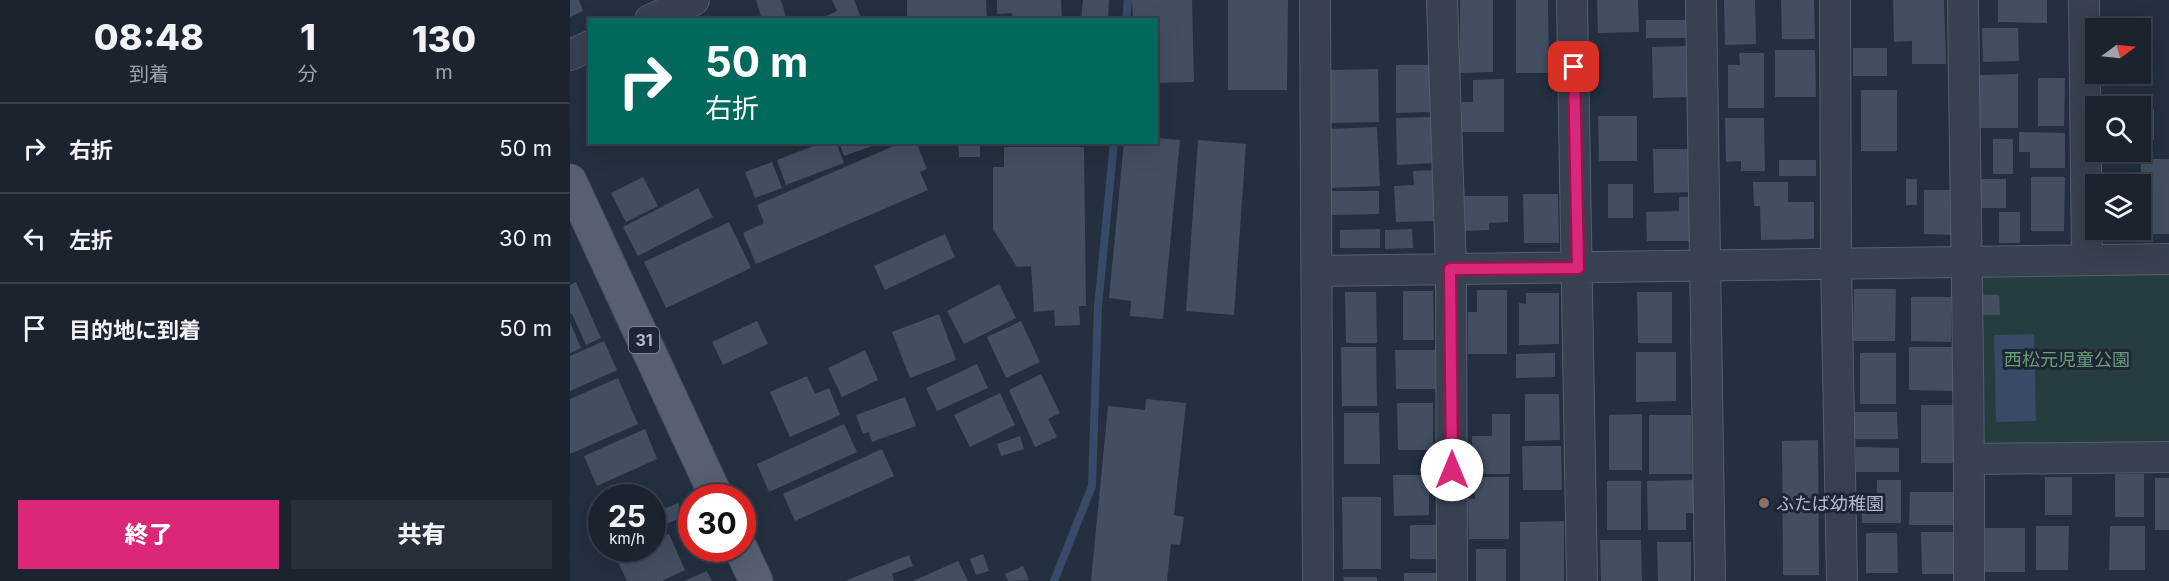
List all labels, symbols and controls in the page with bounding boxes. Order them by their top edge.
text: 08:48 [94,15,204,59]
text: 1 [300,15,316,59]
text: 130 [412,17,476,61]
north arrow [2085,18,2151,84]
map controls [2085,18,2151,240]
text: 50 m [705,36,808,87]
pin [1548,41,1599,92]
icon: right [606,42,684,120]
icon: arrive [1557,50,1590,83]
text: m [435,60,453,84]
text: 到着 [129,62,169,86]
text: 分 [298,62,318,86]
text: 右折 [705,92,759,125]
button: search [2085,96,2151,162]
icon: right [18,132,51,165]
text: 50 m [499,135,552,161]
text: 右折 [69,137,113,163]
button: layers [2085,174,2151,240]
icon: left [18,222,51,255]
text: 30 m [499,225,552,251]
text: 左折 [69,227,113,253]
icon: arrive [18,312,51,345]
text: 50 m [499,315,552,341]
text: 目的地に到着 [69,317,201,343]
road number: 31 [629,327,659,353]
park label: 西松元児童公園 [2004,349,2130,370]
position arrow [1420,438,1484,502]
speed limit sign: 30 [678,484,756,562]
place label: ふたば幼稚園 [1776,493,1884,514]
marker: ふたば幼稚園 [1757,496,1771,510]
text: 25 [608,498,646,534]
button: 終了 [18,500,279,569]
button: 共有 [291,500,552,569]
text: km/h [609,529,645,548]

